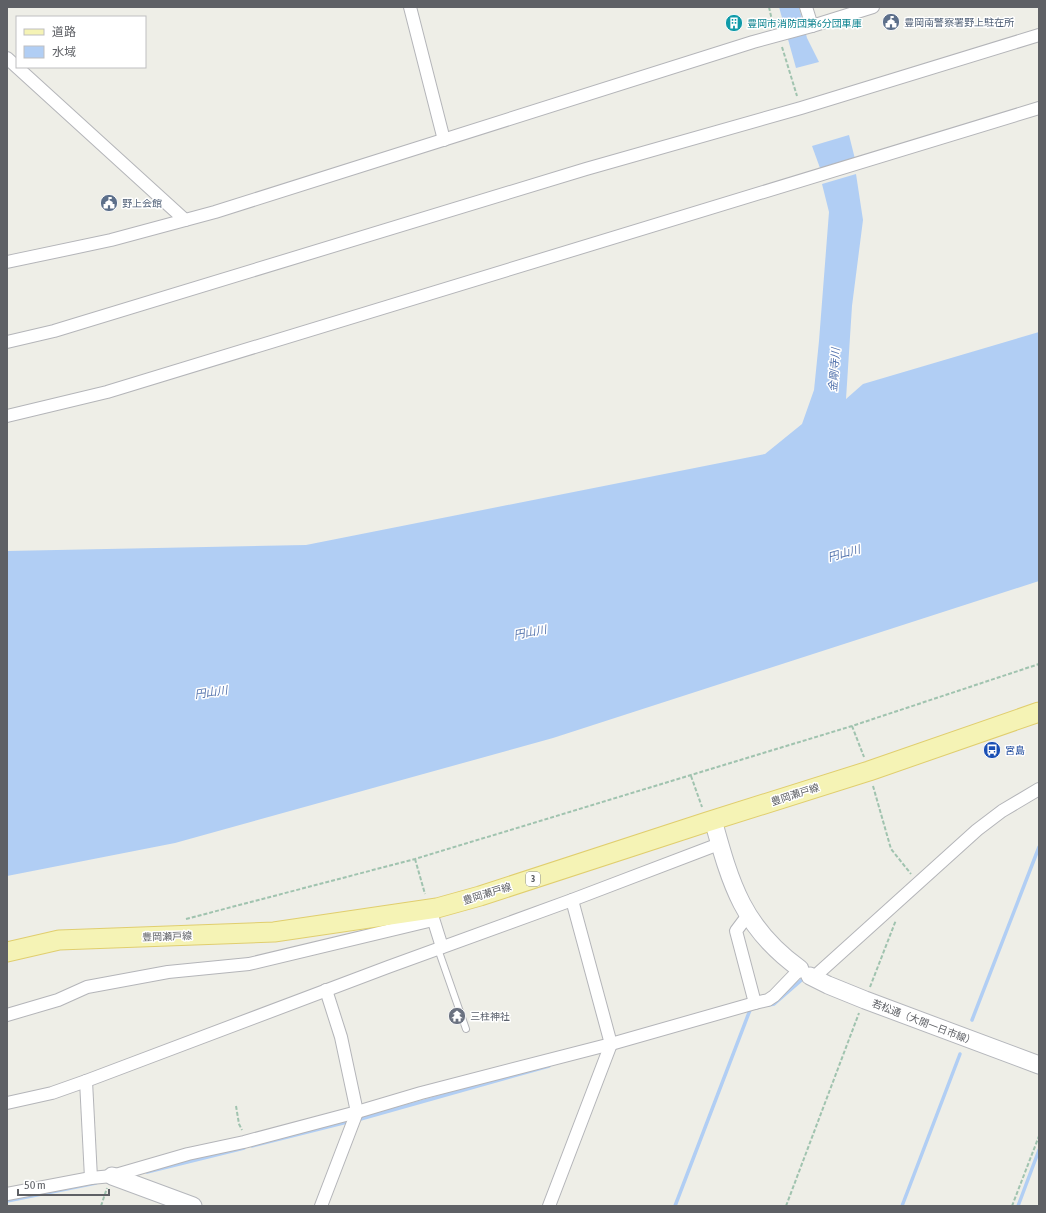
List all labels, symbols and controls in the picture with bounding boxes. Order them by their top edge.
public building icon: 豊岡南警察署野上駐在所 [881,12,901,32]
building icon: 豊岡市消防団第6分団車庫 [724,13,744,33]
legend [16,16,146,68]
place label: 豊岡南警察署野上駐在所 [904,17,1014,28]
place label: 豊岡市消防団第6分団車庫 [747,18,862,29]
text: 道路 [52,25,76,39]
text: 水域 [52,45,76,59]
public building icon: 野上会館 [99,193,119,213]
place label: 野上会館 [122,198,162,209]
water label: 金剛寺川 [826,347,842,392]
water label: 円山川 [827,543,862,563]
water label: 円山川 [513,623,548,641]
water label: 円山川 [194,684,229,700]
bus stop icon: 宮島 [982,740,1002,760]
place label: 宮島 [1005,745,1025,756]
street label: 豊岡瀬戸線 [770,782,821,807]
road number: 3 [526,872,540,886]
street label: 豊岡瀬戸線 [462,881,513,906]
street label: 豊岡瀬戸線 [142,930,192,943]
street label: 若松通（大開一日市線） [871,998,977,1047]
temple icon: 三柱神社 [447,1006,467,1026]
place label: 三柱神社 [470,1011,510,1022]
scale bar [18,1171,109,1197]
text: 50 m [24,1178,46,1192]

